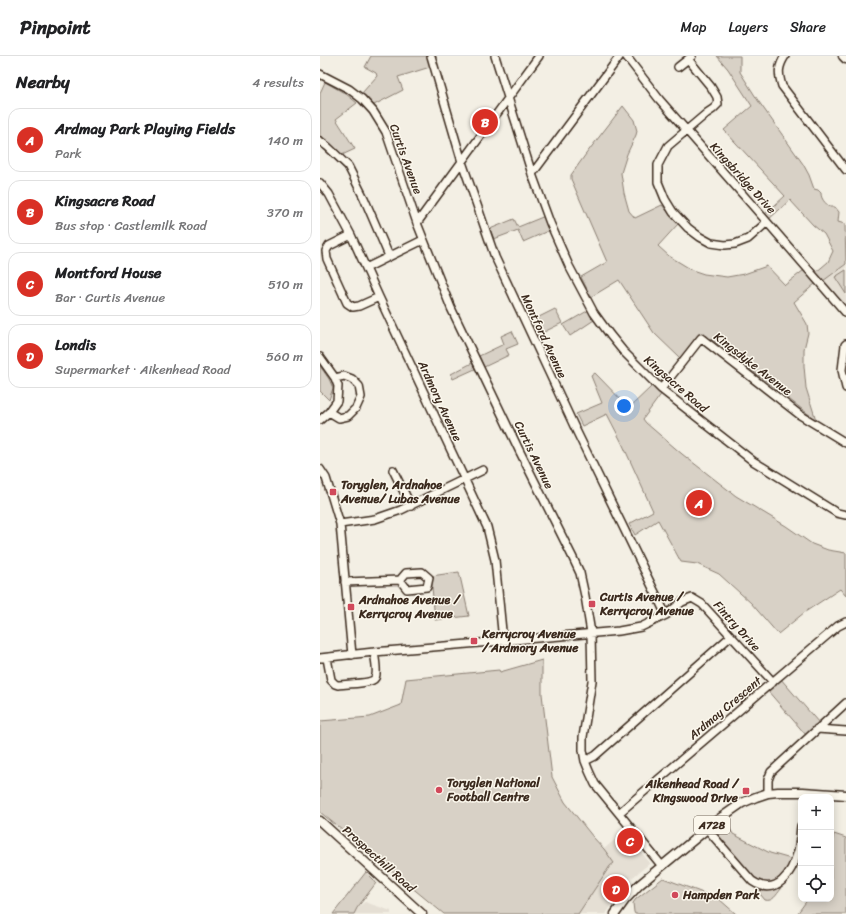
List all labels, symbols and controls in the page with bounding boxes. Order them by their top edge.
text: Pinpoint [20,11,91,44]
text: Map [681,15,706,40]
text: Layers [728,15,768,40]
text: Share [790,15,826,40]
text: Nearby [16,67,70,97]
text: 4 results [252,71,304,94]
pin: B [472,107,498,137]
text: Ardmay Park Playing Fields [55,116,235,142]
street label: Curtis Avenue [383,121,429,197]
text: A [26,129,34,152]
text: 140 m [268,129,303,152]
street label: Kingsbridge Drive [704,137,782,219]
text: Park [55,142,82,165]
text: Kingsacre Road [55,188,155,214]
text: B [26,201,34,224]
text: 370 m [267,201,303,224]
text: Bus stop · Castlemilk Road [55,214,207,237]
text: Montford House [55,260,162,286]
text: C [26,273,34,296]
text: 510 m [268,273,303,296]
text: Bar · Curtis Avenue [55,286,165,309]
street label: Montford Avenue [515,290,573,382]
street label: Kingsdyke Avenue [709,326,797,402]
text: Londis [55,332,96,358]
text: D [26,345,34,368]
text: 560 m [266,345,303,368]
street label: Kingsacre Road [639,350,714,419]
street label: Ardmory Avenue [411,356,468,445]
text: Supermarket · Aikenhead Road [55,358,230,381]
your location [614,396,634,416]
street label: Curtis Avenue [508,417,560,493]
place label: Toryglen, Ardnahoe Avenue/ Lubas Avenue [340,474,461,510]
marker: Toryglen, Ardnahoe Avenue/ Lubas Avenue [328,487,338,497]
pin: A [686,488,712,518]
place label: Curtis Avenue / Kerrycroy Avenue [599,586,695,622]
place label: Ardnahoe Avenue / Kerrycroy Avenue [358,589,461,625]
street label: Fintry Drive [708,595,766,657]
marker: Curtis Avenue / Kerrycroy Avenue [587,599,597,609]
marker: Ardnahoe Avenue / Kerrycroy Avenue [346,602,356,612]
place label: Kerrycroy Avenue / Ardmory Avenue [481,623,579,659]
marker: Kerrycroy Avenue / Ardmory Avenue [469,636,479,646]
street label: Ardmay Crescent [683,670,768,746]
place label: Toryglen National Football Centre [446,772,540,808]
place label: Aikenhead Road / Kingswood Drive [644,773,740,809]
marker: Toryglen National Football Centre [434,785,444,795]
marker: Aikenhead Road / Kingswood Drive [741,786,751,796]
map controls [798,794,834,902]
button: + [798,794,834,830]
road number: A728 [694,816,730,834]
street label: Prospecthill Road [337,820,421,899]
pin: C [617,826,643,856]
button: − [798,830,834,866]
button: locate [798,866,834,902]
pin: D [603,874,629,904]
place label: Hampden Park [682,884,760,906]
marker: Hampden Park [670,890,680,900]

